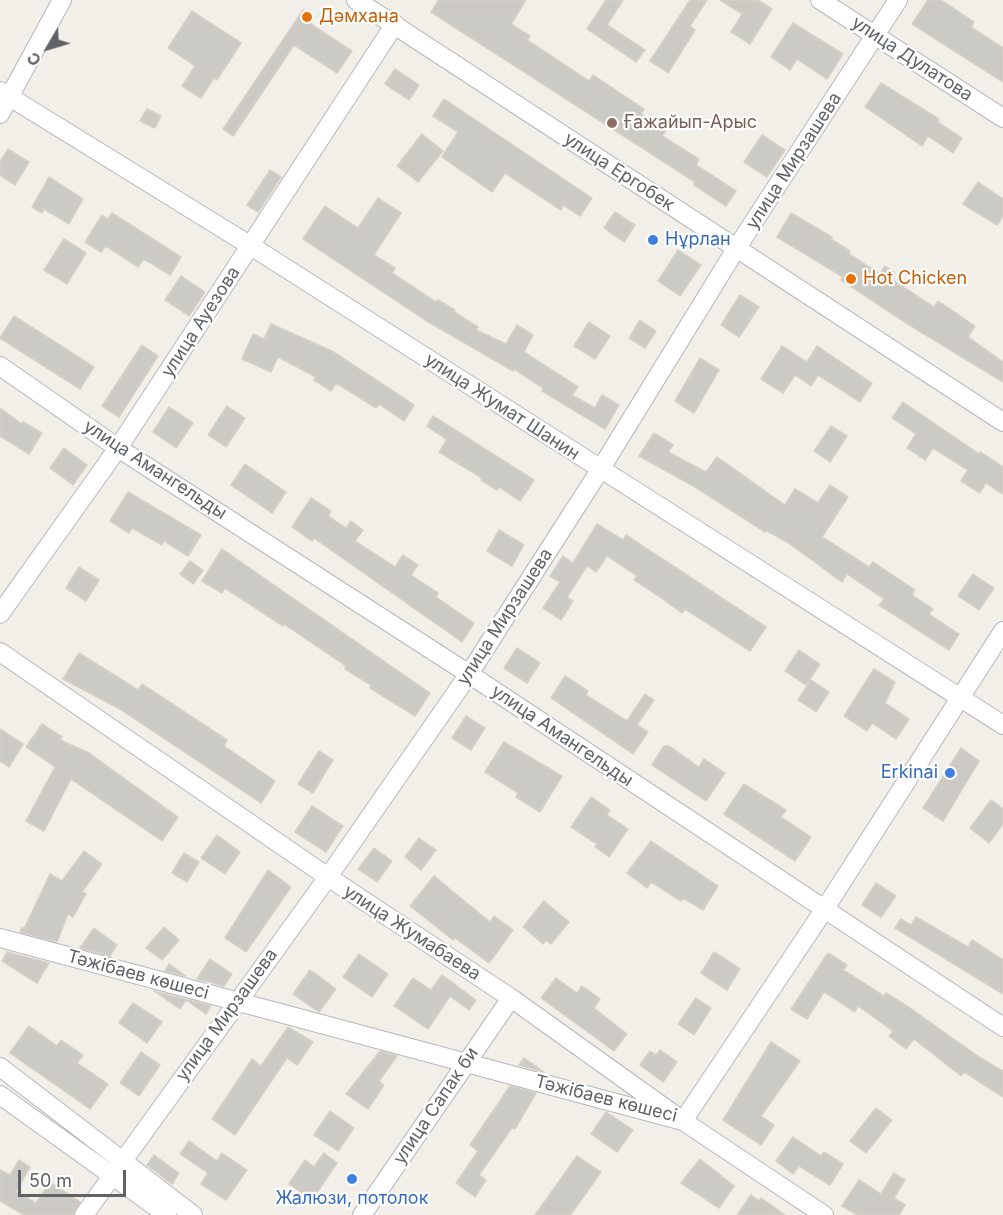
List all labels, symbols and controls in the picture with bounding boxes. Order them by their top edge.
place label: Дәмхана [319,6,399,28]
marker: Дәмхана [300,10,314,24]
street label: улица Дулатова [847,12,977,106]
north arrow [18,18,78,78]
text: С [22,48,45,70]
street label: улица Мирзашева [742,89,846,233]
place label: Ғажайып-Арыс [624,112,757,134]
marker: Ғажайып-Арыс [605,116,619,130]
street label: улица Ергобек [560,128,678,216]
place label: Нұрлан [665,229,731,251]
marker: Нұрлан [646,233,660,247]
street label: улица Ауезова [157,263,245,381]
place label: Hot Chicken [863,268,967,290]
marker: Hot Chicken [844,272,858,286]
street label: улица Жумат Шанин [421,349,583,465]
street label: улица Амангельды [79,416,231,524]
street label: улица Мирзашева [453,545,557,689]
street label: улица Амангельды [487,681,637,791]
place label: Erkinai [881,762,938,784]
marker: Erkinai [943,766,957,780]
street label: улица Жумабаева [339,881,485,985]
street label: улица Мирзашева [172,944,282,1086]
street label: Тәжібаев көшесі [65,946,211,1004]
street label: улица Сапак би [389,1043,483,1169]
street label: Тәжібаев көшесі [533,1071,679,1127]
scale bar [21,1158,129,1196]
text: 50 m [29,1170,72,1191]
marker: Жалюзи, потолок [345,1172,359,1186]
place label: Жалюзи, потолок [276,1188,428,1210]

